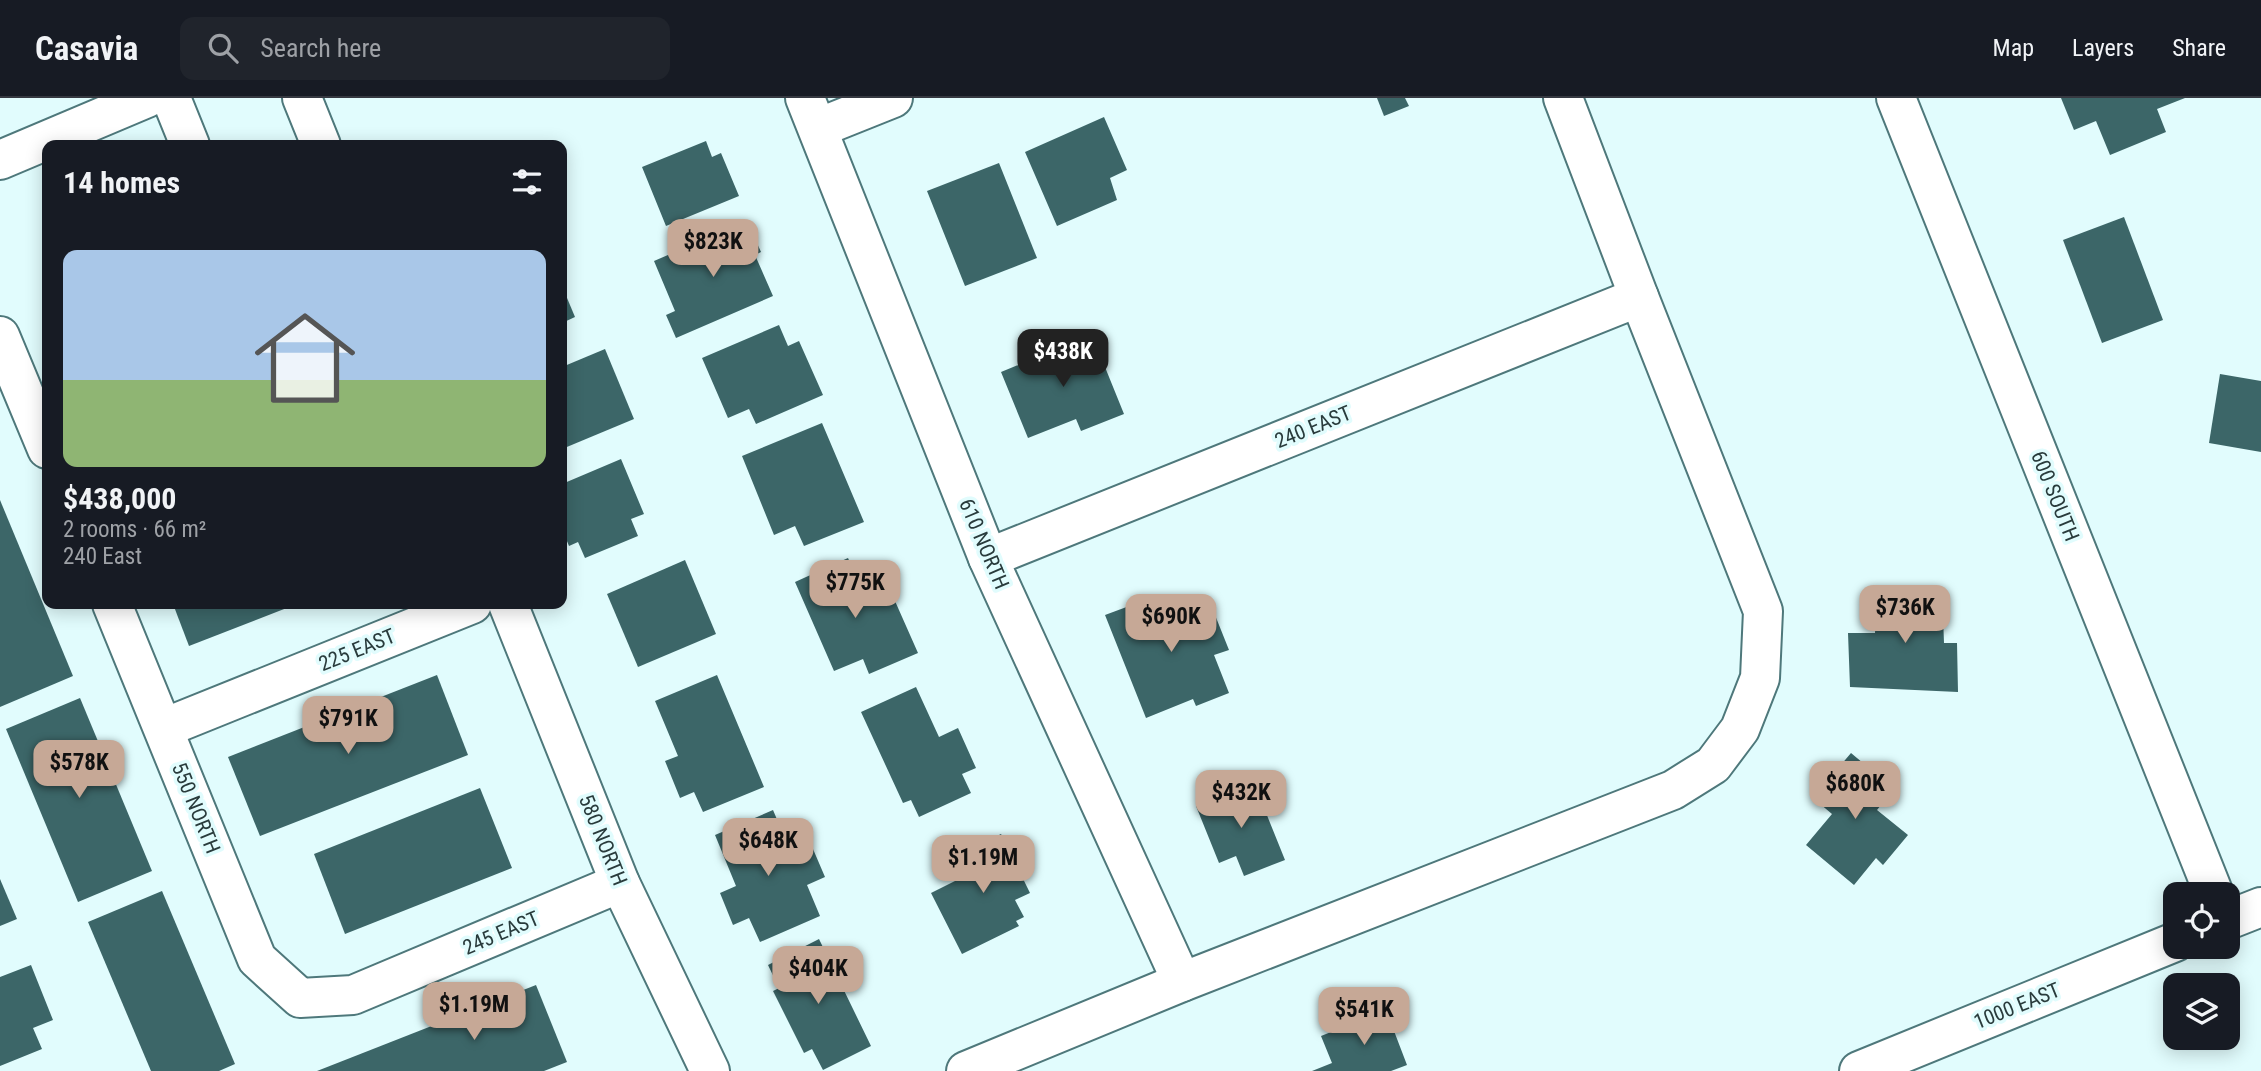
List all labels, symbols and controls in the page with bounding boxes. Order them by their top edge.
search box [180,17,670,80]
text: Casavia [35,29,138,68]
icon: search [204,29,242,67]
text: Search here [260,33,381,63]
text: Map [1993,34,2034,62]
text: Layers [2072,34,2134,62]
text: Share [2172,34,2226,62]
icon: filters [508,163,546,201]
text: 14 homes [63,165,180,200]
pin: $823K [664,220,762,279]
text: $823K [683,228,743,255]
icon: home [242,295,368,421]
pin: $438K [1014,330,1112,389]
text: $438K [1033,338,1093,365]
street label: 240 EAST [1271,401,1355,453]
street label: 600 SOUTH [2026,447,2084,545]
text: $438,000 [63,481,176,516]
street label: 610 NORTH [954,495,1014,593]
text: 2 rooms · 66 m² [63,516,206,543]
text: 240 East [63,543,142,570]
pin: $775K [806,560,904,620]
text: $775K [825,569,885,596]
pin: $736K [1856,586,1954,645]
pin: $690K [1122,594,1220,654]
text: $736K [1875,594,1935,621]
text: $690K [1141,603,1201,630]
street label: 225 EAST [315,624,399,676]
pin: $791K [299,696,397,756]
text: $791K [318,705,378,732]
pin: $578K [30,740,128,800]
text: $578K [49,749,109,776]
street label: 550 NORTH [167,759,225,857]
pin: $680K [1806,762,1904,821]
pin: $432K [1192,770,1290,830]
text: $680K [1825,770,1885,797]
text: $432K [1211,779,1271,806]
street label: 580 NORTH [574,791,632,889]
pin: $648K [719,818,817,878]
text: $648K [738,827,798,854]
pin: $1.19M [926,836,1040,895]
text: $1.19M [948,844,1018,871]
map controls [2163,882,2240,1050]
button: locate [2163,882,2240,959]
street label: 245 EAST [459,906,543,960]
pin: $404K [769,946,867,1006]
text: $404K [788,955,848,982]
button: layers [2163,973,2240,1050]
street label: 1000 EAST [1970,978,2064,1034]
pin: $1.19M [417,982,531,1042]
pin: $541K [1315,988,1413,1047]
text: $1.19M [439,991,509,1018]
text: $541K [1334,996,1394,1023]

